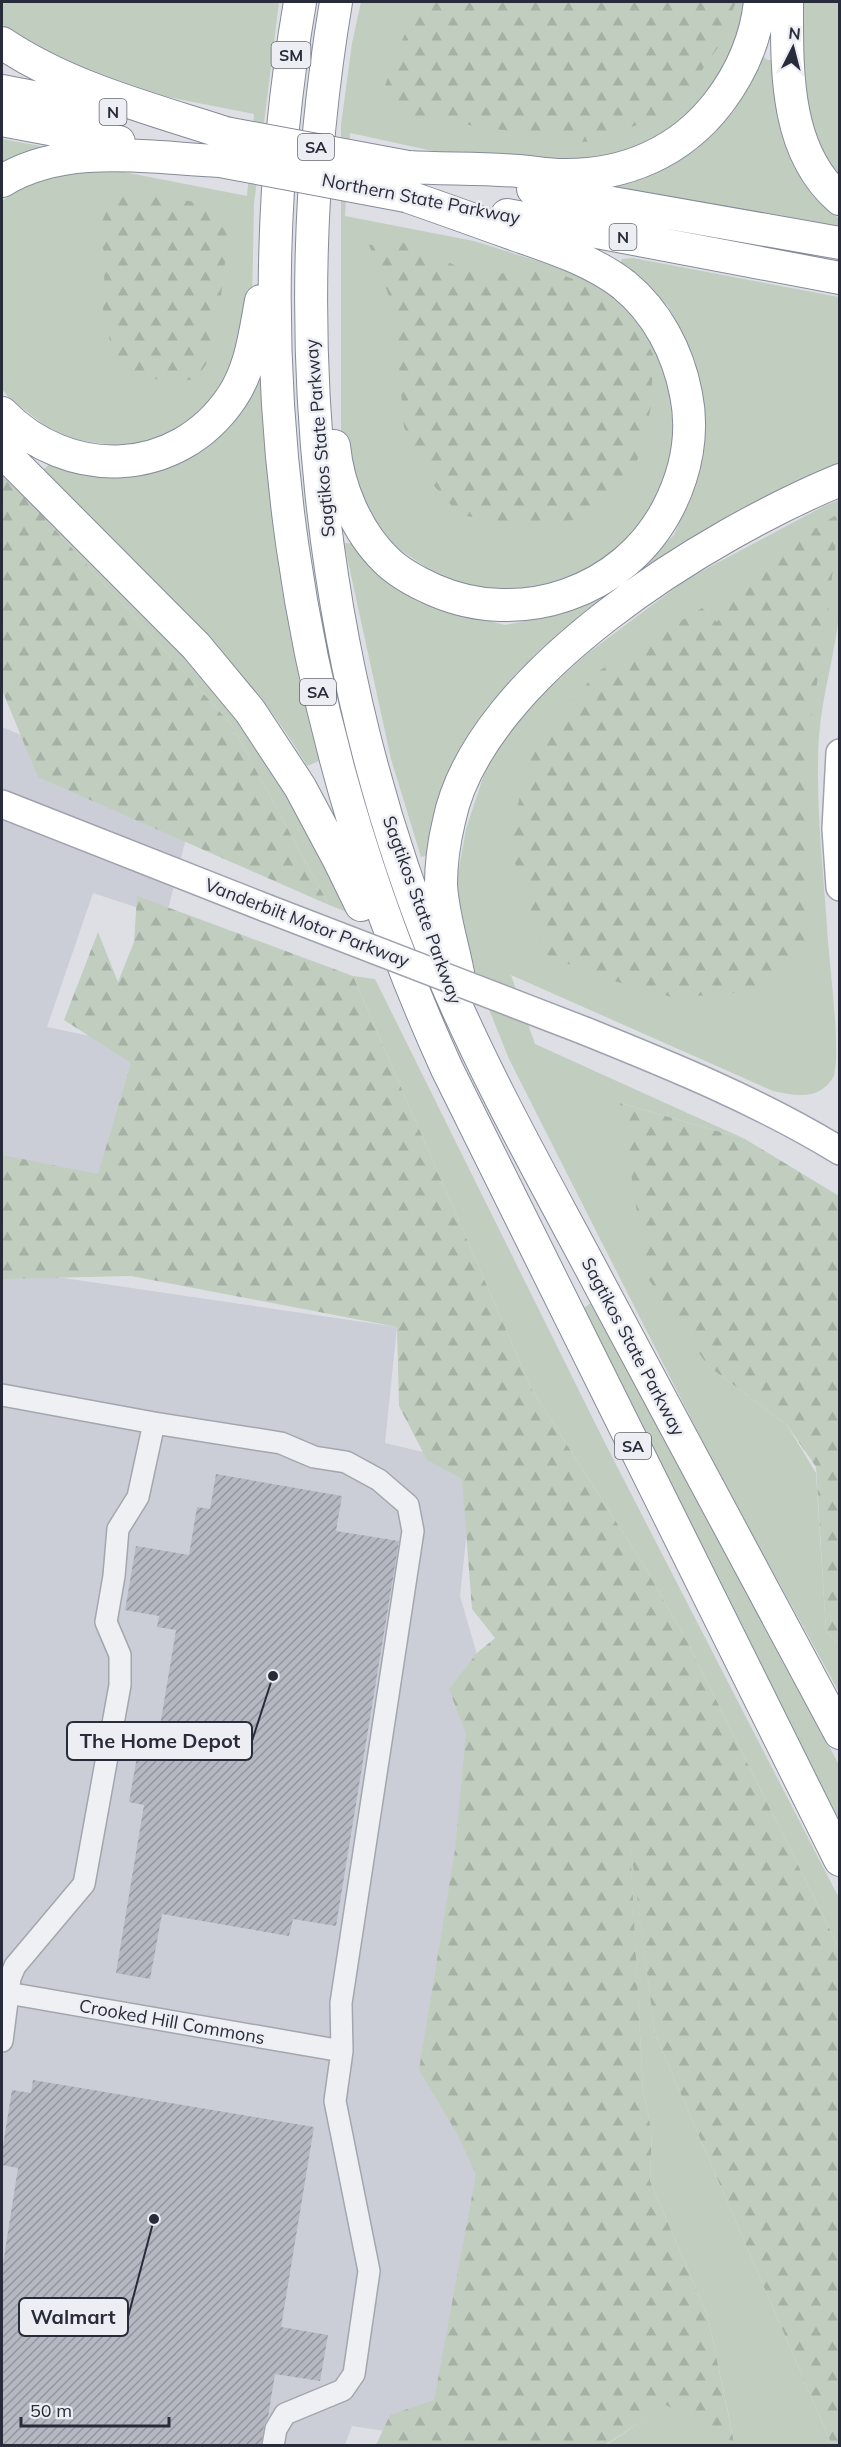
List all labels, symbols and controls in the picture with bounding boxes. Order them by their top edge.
north arrow [763,18,823,78]
text: N [788,23,802,44]
road number: SM [272,42,310,68]
road number: N [100,99,126,125]
road number: SA [298,134,334,160]
street label: Northern State Parkway [320,168,523,229]
road number: N [610,224,636,250]
street label: Sagtikos State Parkway [299,338,340,538]
road number: SA [300,679,336,705]
street label: Sagtikos State Parkway [378,813,467,1008]
street label: Vanderbilt Motor Parkway [202,873,413,972]
street label: Sagtikos State Parkway [577,1254,690,1440]
road number: SA [615,1433,651,1459]
callout: The Home Depot [67,1722,252,1760]
text: The Home Depot [80,1728,241,1753]
street label: Crooked Hill Commons [77,1994,267,2049]
callout: Walmart [19,2298,128,2336]
text: Walmart [30,2304,116,2329]
scale bar [21,2390,170,2428]
text: 50 m [30,2399,72,2422]

